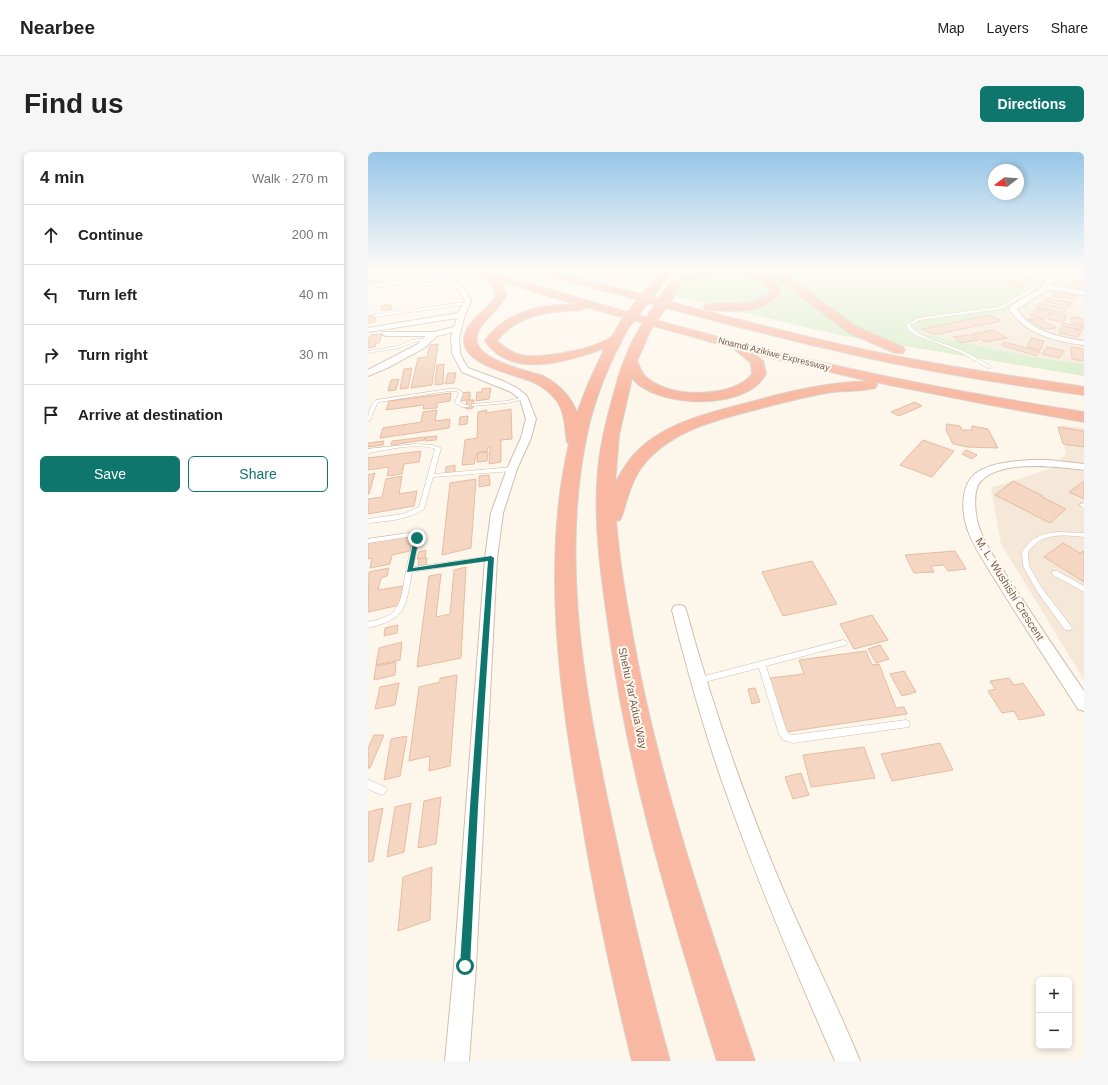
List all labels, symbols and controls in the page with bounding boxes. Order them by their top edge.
text: Nearbee [20,17,95,38]
text: Map [937,20,965,36]
text: Layers [987,20,1029,36]
text: Share [1051,20,1088,36]
button: Directions [980,86,1084,122]
text: Find us [24,88,124,119]
north arrow [988,164,1024,200]
text: 4 min [40,168,84,187]
text: Walk · 270 m [252,171,328,186]
icon: ahead [40,224,62,246]
text: Continue [78,226,143,243]
text: 200 m [292,227,328,242]
icon: left [40,284,62,306]
text: Turn left [78,286,137,303]
text: 40 m [299,287,328,302]
street label: Nnamdi Azikiwe Expressway [717,335,831,373]
icon: right [40,344,62,366]
text: Turn right [78,346,148,363]
text: 30 m [299,347,328,362]
icon: arrive [40,404,62,426]
text: Arrive at destination [78,406,223,423]
button: Save [40,456,180,492]
button: Share [188,456,328,492]
route end [408,529,426,547]
street label: M. L. Wushishi Crescent [973,535,1047,643]
street label: Shehu Yar'Adua Way [616,646,650,750]
route start [456,957,474,975]
map controls [1036,977,1072,1049]
button: + [1036,977,1072,1013]
button: − [1036,1013,1072,1049]

